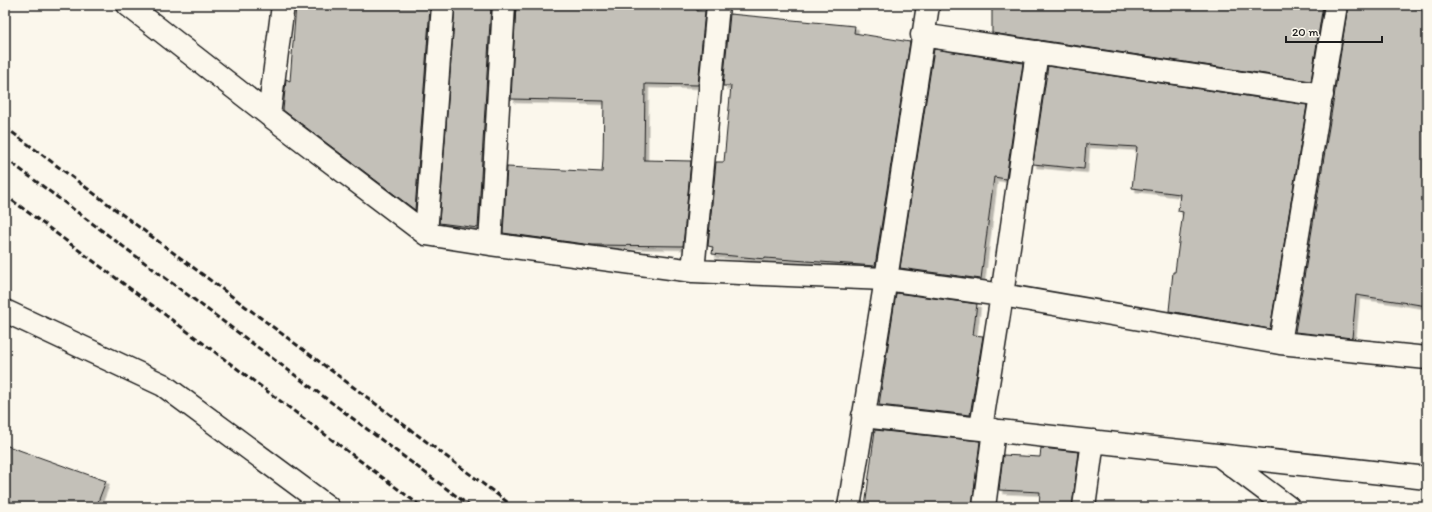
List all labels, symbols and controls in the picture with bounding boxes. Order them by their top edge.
scale bar [1286,18,1382,44]
text: 20 m [1292,25,1319,39]

